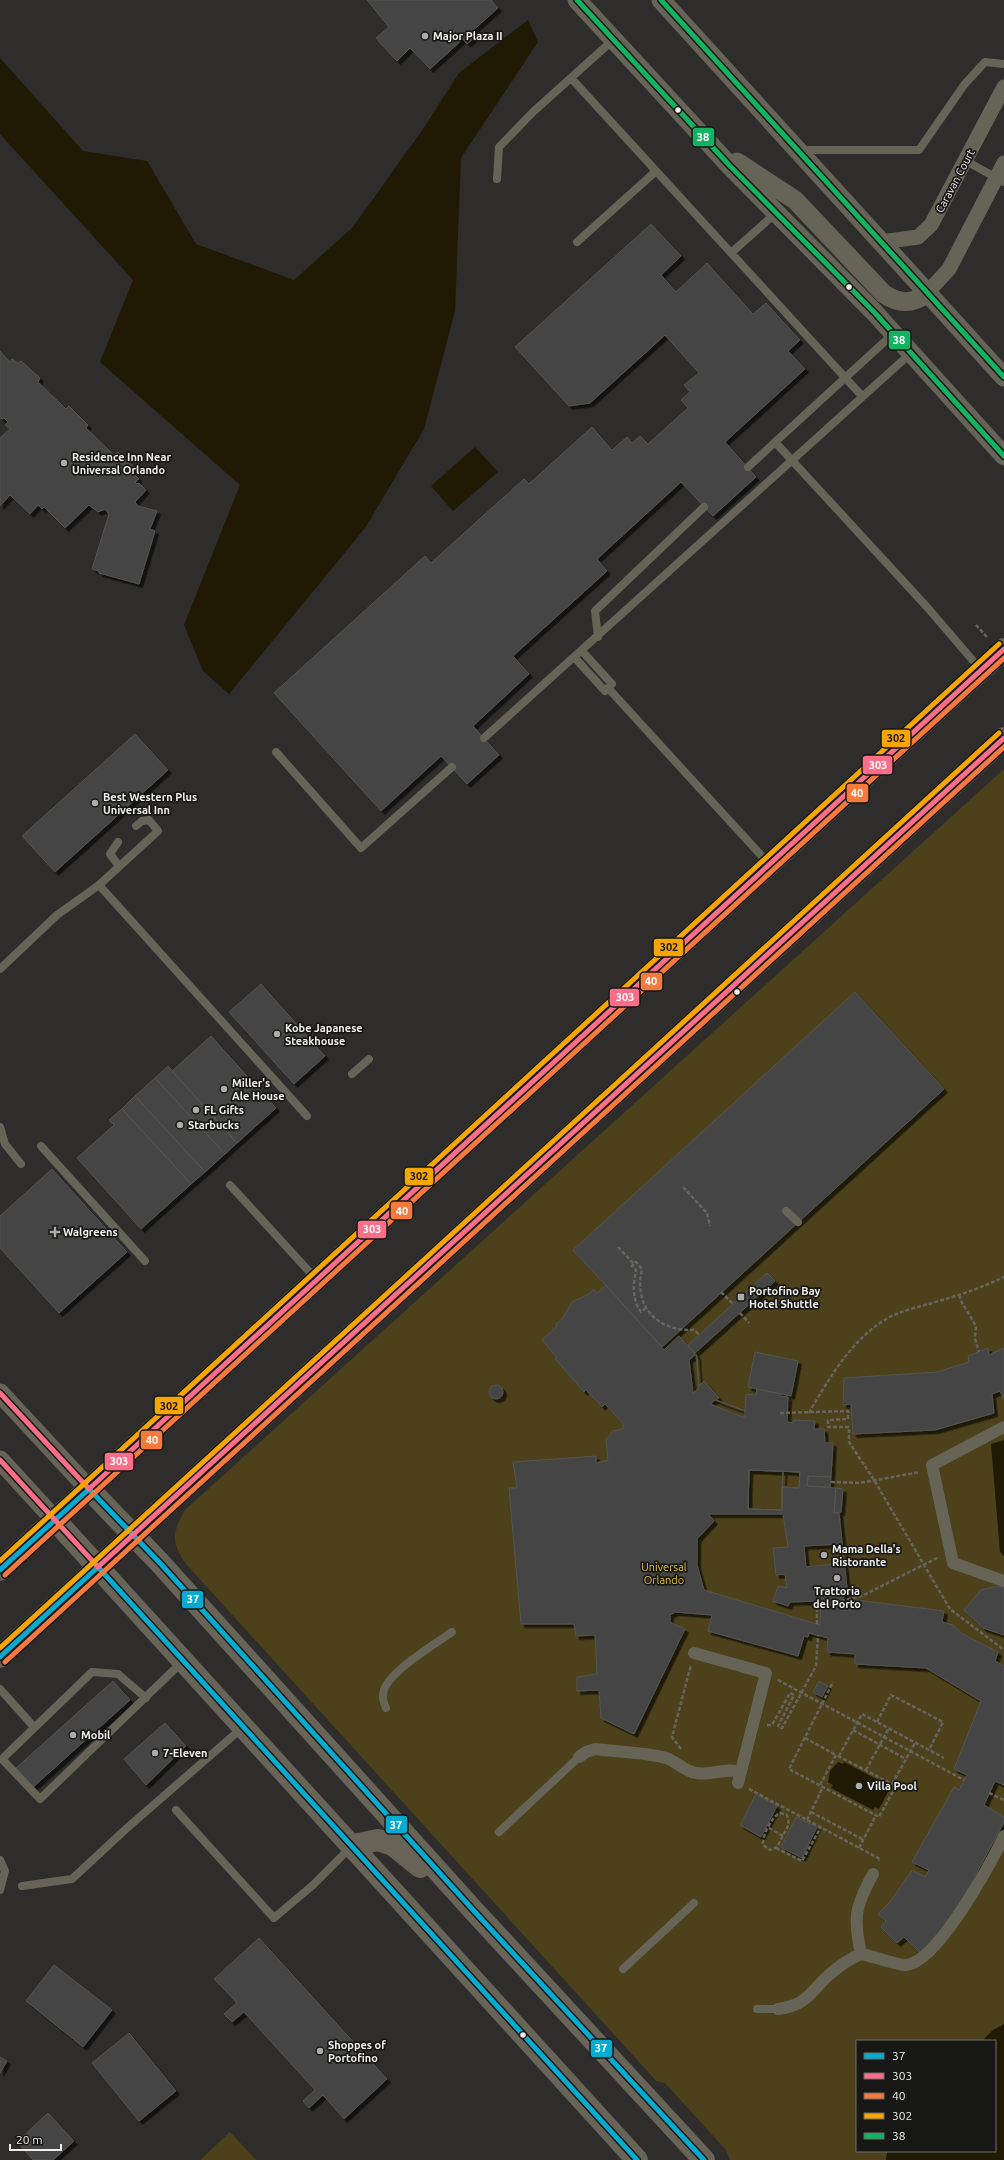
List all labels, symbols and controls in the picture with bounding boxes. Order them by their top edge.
place label: Major Plaza II [433,30,503,42]
marker: Major Plaza II [420,31,430,41]
unlabelled marker [673,105,683,115]
line badge: 38 [692,127,715,147]
text: 38 [697,131,709,143]
street label: Caravan Court [933,147,977,215]
unlabelled marker [844,282,854,292]
line badge: 38 [888,330,911,350]
text: 38 [893,334,905,346]
place label: Residence Inn Near Universal Orlando [72,451,171,476]
marker: Residence Inn Near Universal Orlando [59,458,69,468]
line badge: 302 [881,729,911,748]
text: 302 [887,732,905,744]
line badge: 303 [862,755,893,775]
text: 303 [869,759,887,771]
line badge: 40 [846,783,869,803]
text: 40 [851,787,863,799]
place label: Best Western Plus Universal Inn [103,791,197,816]
marker: Best Western Plus Universal Inn [90,798,100,808]
line badge: 302 [653,938,684,957]
text: 302 [660,941,678,953]
line badge: 40 [640,972,663,991]
text: 40 [645,975,657,987]
unlabelled marker [732,987,742,997]
line badge: 303 [609,988,640,1007]
text: 303 [616,991,634,1003]
place label: Kobe Japanese Steakhouse [285,1022,363,1047]
marker: Kobe Japanese Steakhouse [272,1029,282,1039]
place label: Miller's Ale House [232,1077,285,1102]
marker: Miller's Ale House [219,1084,229,1094]
place label: FL Gifts [204,1104,244,1116]
marker: FL Gifts [191,1105,201,1115]
place label: Starbucks [188,1119,239,1131]
marker: Starbucks [175,1120,185,1130]
line badge: 302 [404,1167,434,1186]
text: 302 [410,1170,428,1182]
line badge: 40 [390,1201,413,1220]
text: 40 [396,1205,408,1217]
line badge: 303 [357,1220,387,1239]
text: 303 [363,1223,381,1235]
place label: Walgreens [63,1226,118,1238]
marker: Walgreens [50,1227,60,1237]
place label: Portofino Bay Hotel Shuttle [749,1285,821,1310]
marker: Portofino Bay Hotel Shuttle [736,1292,746,1302]
line badge: 302 [154,1396,184,1415]
text: 302 [160,1400,178,1412]
line badge: 40 [140,1430,163,1450]
text: 40 [146,1434,158,1446]
line badge: 303 [104,1452,134,1471]
text: 303 [110,1455,128,1467]
place label: Mama Della's Ristorante [832,1543,901,1568]
marker: Mama Della's Ristorante [819,1550,829,1560]
park label: Universal Orlando [641,1561,687,1586]
marker: Trattoria del Porto [832,1573,842,1583]
place label: Trattoria del Porto [813,1585,861,1610]
line badge: 37 [181,1590,204,1609]
text: 37 [187,1593,199,1605]
place label: Mobil [81,1729,111,1741]
marker: Mobil [68,1730,78,1740]
place label: 7-Eleven [163,1747,208,1759]
marker: 7-Eleven [150,1748,160,1758]
place label: Villa Pool [867,1780,918,1792]
marker: Villa Pool [854,1781,864,1791]
line badge: 37 [385,1815,408,1834]
text: 37 [390,1819,402,1831]
unlabelled marker [518,2030,528,2040]
place label: Shoppes of Portofino [328,2039,386,2064]
line badge: 37 [590,2039,613,2058]
legend [856,2040,996,2152]
text: 37 [595,2042,607,2054]
marker: Shoppes of Portofino [315,2046,325,2056]
text: 37 [892,2049,906,2062]
text: 303 [892,2069,912,2082]
text: 40 [892,2089,906,2102]
text: 302 [892,2109,912,2122]
scale bar [10,2126,61,2152]
text: 38 [892,2129,906,2142]
text: 20 m [16,2133,43,2146]

